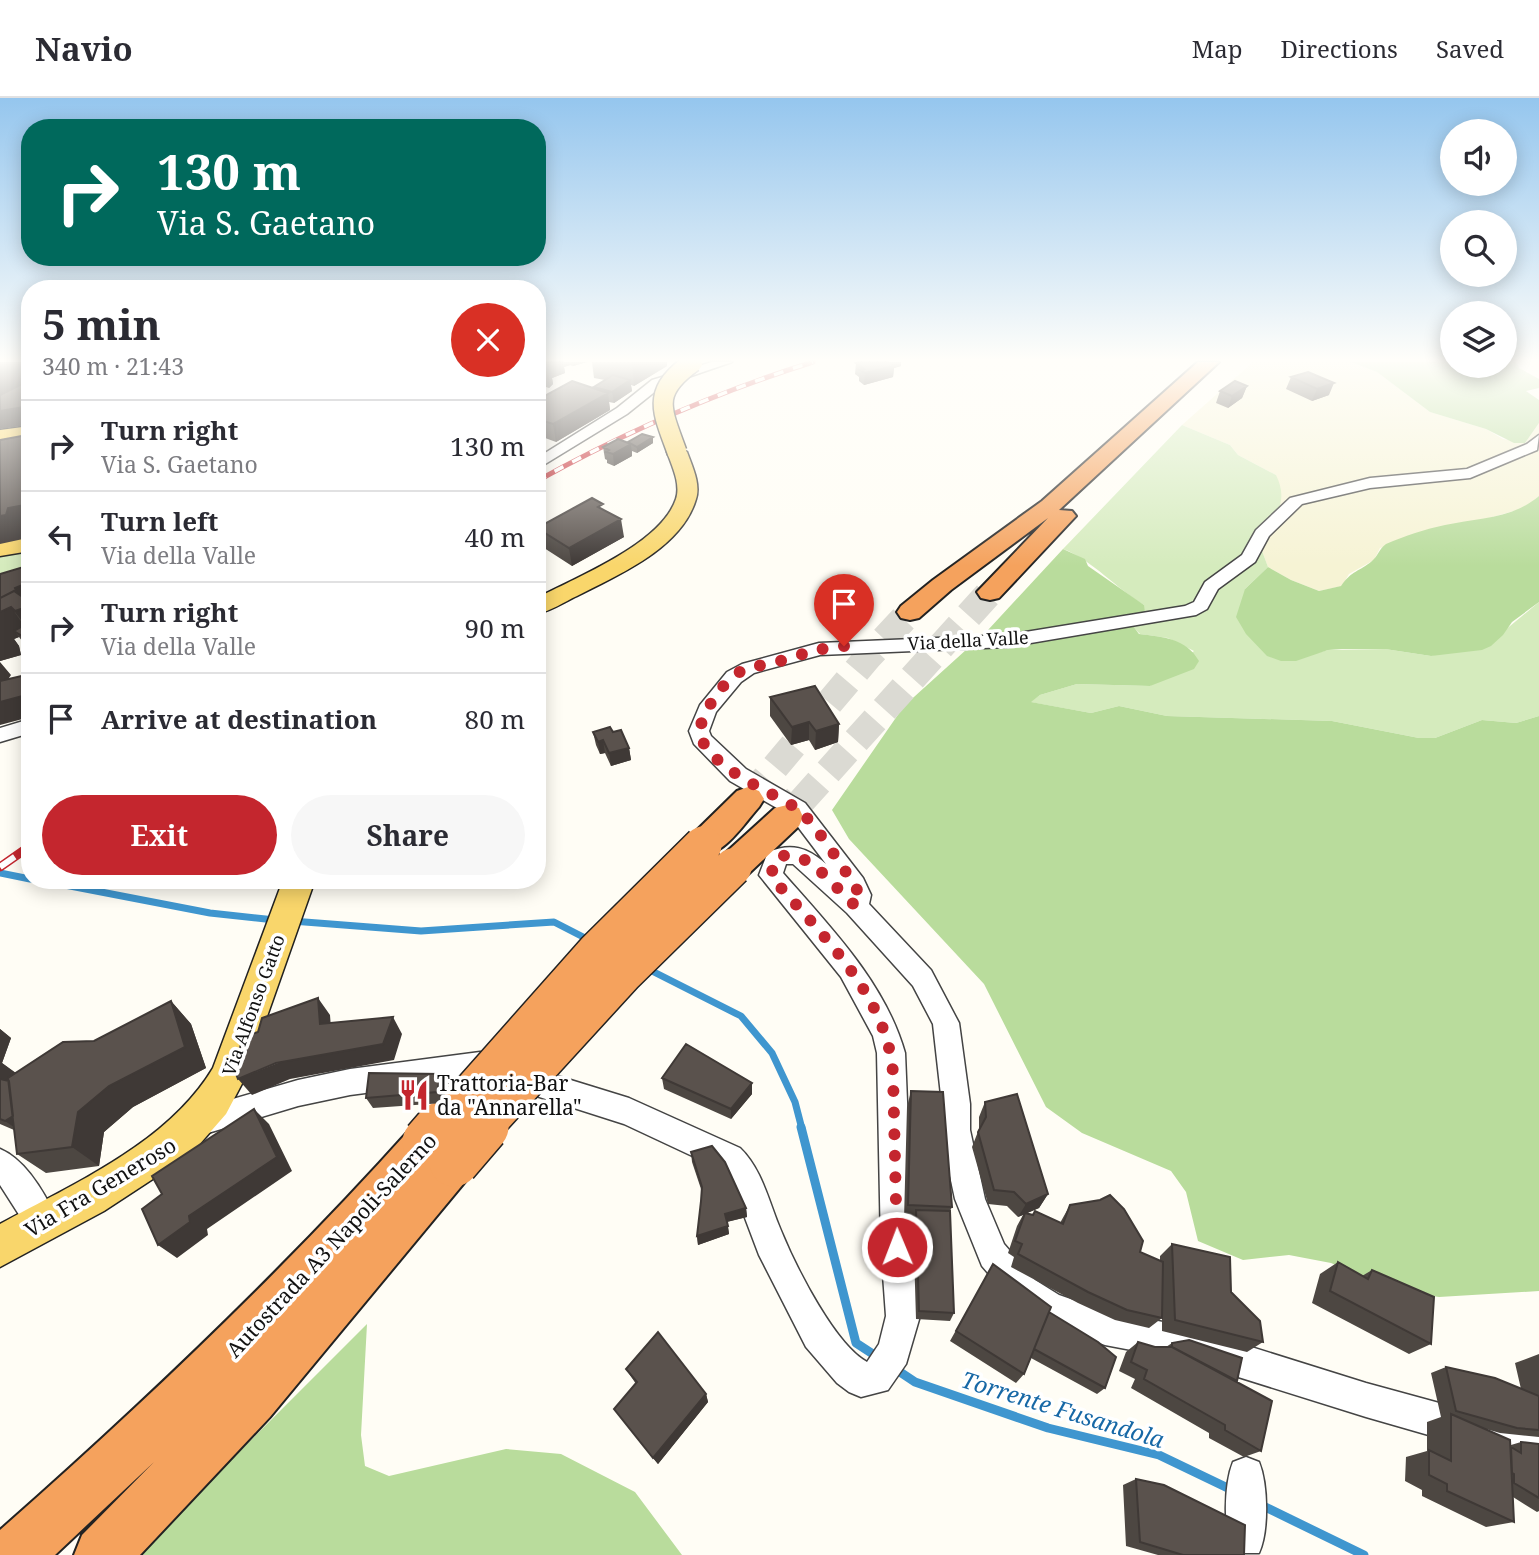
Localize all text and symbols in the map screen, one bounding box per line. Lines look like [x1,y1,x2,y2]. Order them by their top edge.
text: Navio [35,26,133,71]
text: Map [1192,32,1243,65]
text: Directions [1281,32,1398,65]
text: Saved [1436,32,1504,65]
map controls [1440,119,1517,378]
button: sound [1440,119,1517,196]
text: 130 m [157,138,301,204]
icon: right [42,147,133,238]
text: Via S. Gaetano [157,201,375,244]
button: search [1440,210,1517,287]
text: 5 min [42,295,161,352]
button: layers [1440,301,1517,378]
button: close [451,303,525,377]
text: 340 m · 21:43 [42,350,184,382]
text: Turn right [101,412,238,448]
icon: right [42,427,80,465]
text: 130 m [450,428,525,464]
text: Via S. Gaetano [101,448,258,480]
text: Turn left [101,503,218,539]
icon: left [42,518,80,556]
text: 40 m [465,519,525,555]
text: Via della Valle [101,539,256,571]
pin [814,574,874,646]
icon: arrive [825,585,863,623]
text: Turn right [101,594,238,630]
icon: right [42,609,80,647]
text: 90 m [465,610,525,646]
street label: Via della Valle [907,625,1029,655]
text: Via della Valle [101,630,256,662]
icon: arrive [42,700,80,738]
text: Arrive at destination [101,701,377,737]
text: 80 m [465,701,525,737]
button: Exit [42,795,277,875]
button: Share [291,795,525,875]
street label: Via Alfonso Gatto [216,931,290,1079]
place label: Trattoria-Bar da "Annarella" [437,1069,581,1121]
restaurant icon: Trattoria-Bar da "Annarella" [397,1078,431,1112]
street label: Autostrada A3 Napoli-Salerno [220,1127,442,1363]
street label: Via Fra Generoso [19,1131,181,1243]
position arrow [860,1210,934,1284]
water label: Torrente Fusandola [958,1363,1169,1455]

